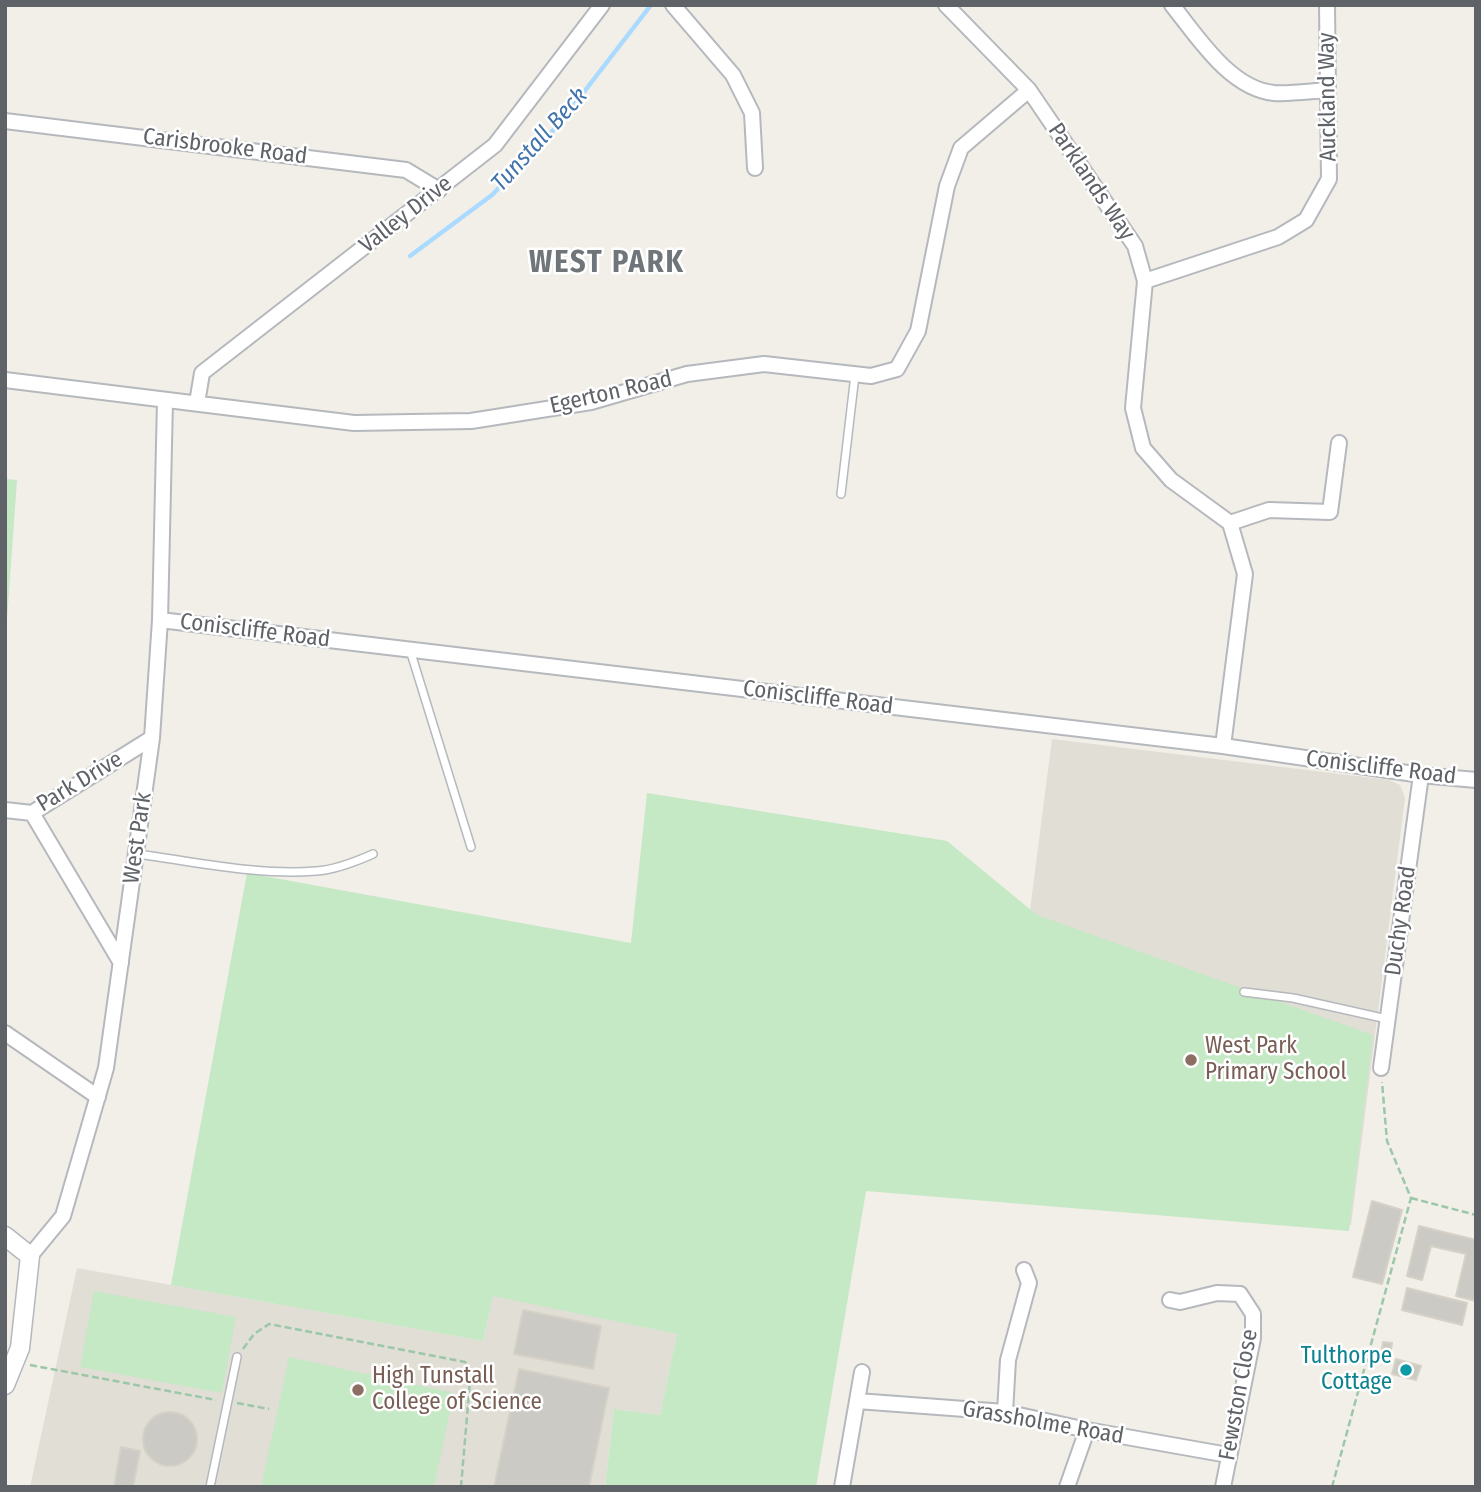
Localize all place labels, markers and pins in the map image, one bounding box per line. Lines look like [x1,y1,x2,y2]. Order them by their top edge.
place label: West Park Primary School [1205,1033,1347,1087]
marker: West Park Primary School [1183,1052,1199,1068]
place label: Tulthorpe Cottage [1301,1343,1392,1397]
marker: Tulthorpe Cottage [1398,1362,1414,1378]
place label: High Tunstall College of Science [372,1363,542,1417]
marker: High Tunstall College of Science [350,1382,366,1398]

